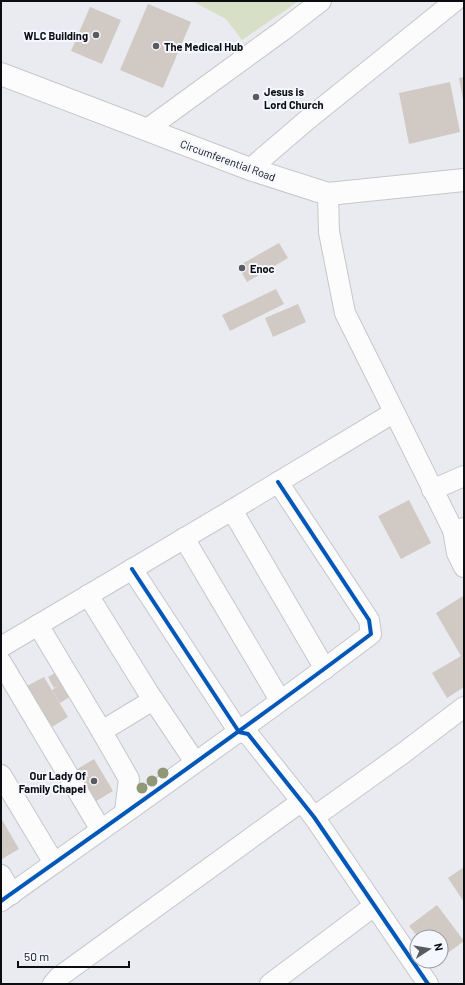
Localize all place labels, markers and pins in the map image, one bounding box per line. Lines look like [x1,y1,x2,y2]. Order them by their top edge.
place label: WLC Building [24,29,88,42]
marker: WLC Building [91,30,101,40]
place label: The Medical Hub [164,40,243,53]
marker: The Medical Hub [151,41,161,51]
place label: Jesus is Lord Church [264,85,324,111]
marker: Jesus is Lord Church [251,92,261,102]
place label: Enoc [250,262,275,275]
marker: Enoc [237,263,247,273]
place label: Our Lady Of Family Chapel [19,769,86,795]
marker: Our Lady Of Family Chapel [89,776,99,786]

